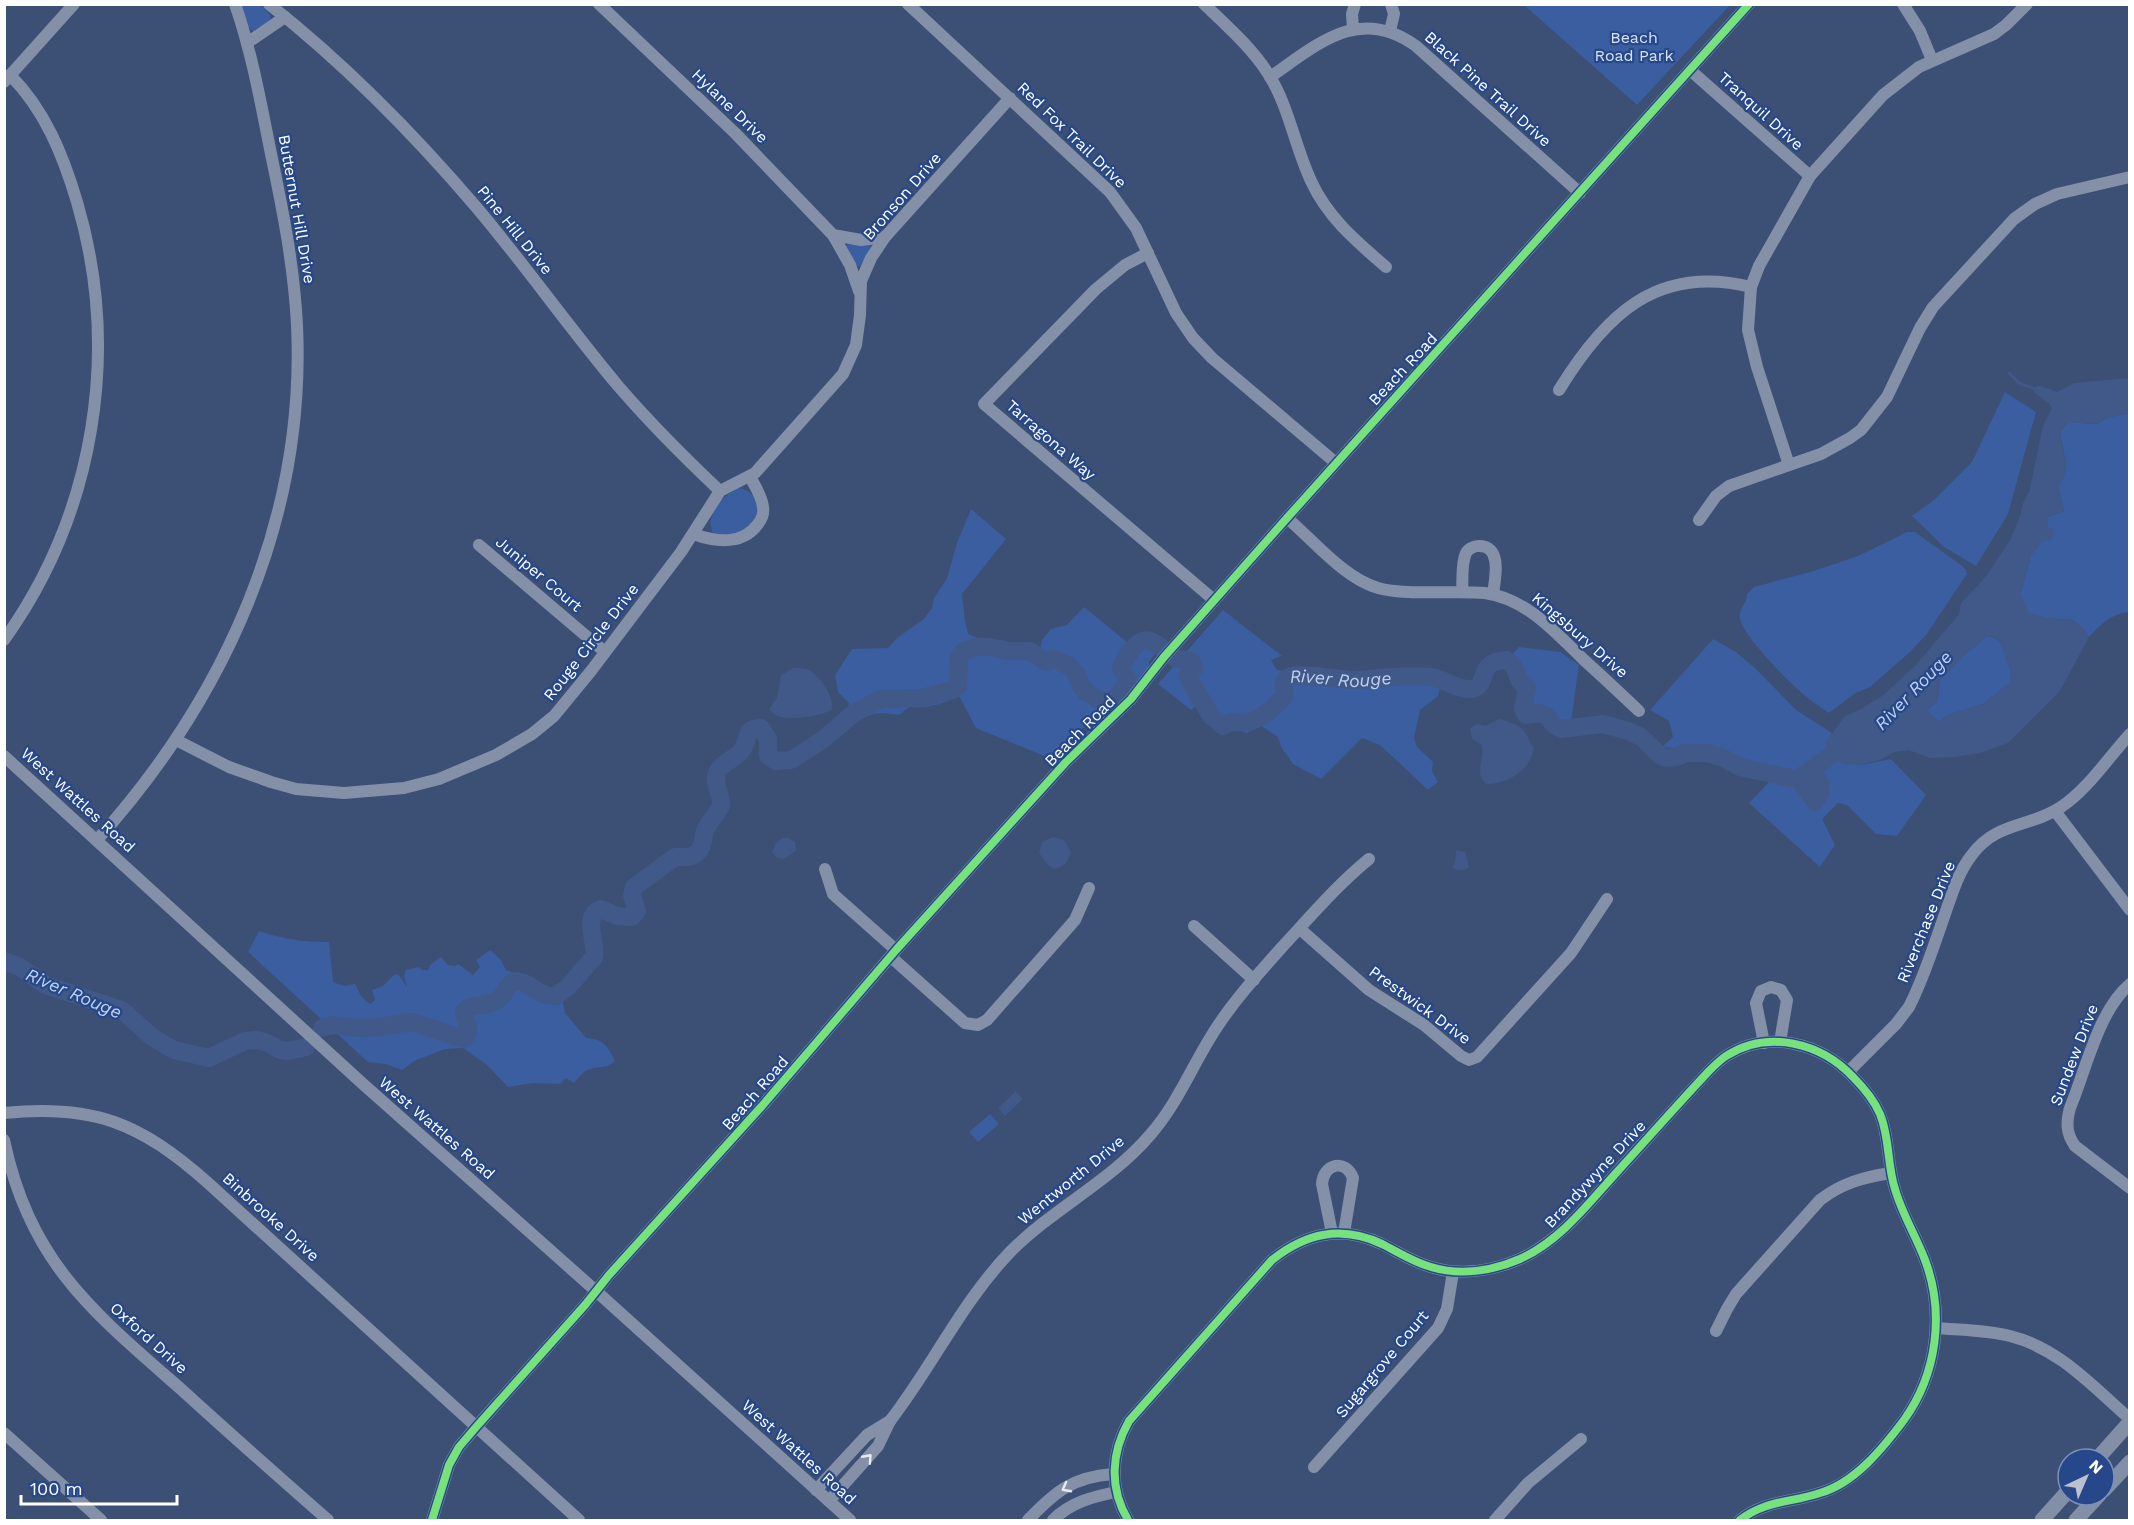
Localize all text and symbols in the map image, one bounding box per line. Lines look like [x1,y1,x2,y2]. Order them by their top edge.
street label: Black Pine Trail Drive [1421,27,1555,151]
park label: Beach Road Park [1595,28,1673,65]
street label: Hylane Drive [688,65,772,147]
street label: Tranquil Drive [1715,68,1807,154]
street label: Red Fox Trail Drive [1014,78,1130,192]
street label: Butternut Hill Drive [275,133,319,285]
street label: Bronson Drive [859,148,945,244]
street label: Pine Hill Drive [473,182,557,278]
street label: Beach Road [1365,329,1441,409]
street label: Tarragona Way [1002,396,1100,485]
street label: Juniper Court [492,532,586,616]
street label: Rouge Circle Drive [540,580,642,704]
street label: Kingsbury Drive [1528,588,1632,682]
water label: River Rouge [1870,646,1956,734]
water label: River Rouge [1289,665,1392,691]
street label: Beach Road [1041,692,1119,770]
street label: West Wattles Road [17,744,139,856]
street label: Riverchase Drive [1893,858,1959,986]
street label: Prestwick Drive [1365,962,1475,1048]
water label: River Rouge [23,963,125,1023]
street label: Sundew Drive [2046,1002,2102,1108]
street label: Beach Road [718,1052,792,1134]
street label: West Wattles Road [375,1073,499,1183]
street label: Brandywyne Drive [1540,1116,1650,1232]
street label: Wentworth Drive [1014,1131,1128,1229]
street label: Binbrooke Drive [219,1169,323,1265]
street label: Oxford Drive [106,1298,192,1378]
street label: Sugargrove Court [1332,1306,1433,1422]
street label: West Wattles Road [738,1396,860,1508]
north arrow [2056,1447,2116,1507]
one-way arrow [861,1454,872,1465]
text: N [2085,1456,2107,1478]
scale bar [21,1468,177,1506]
text: 100 m [30,1478,83,1499]
one-way arrow [1061,1481,1072,1492]

